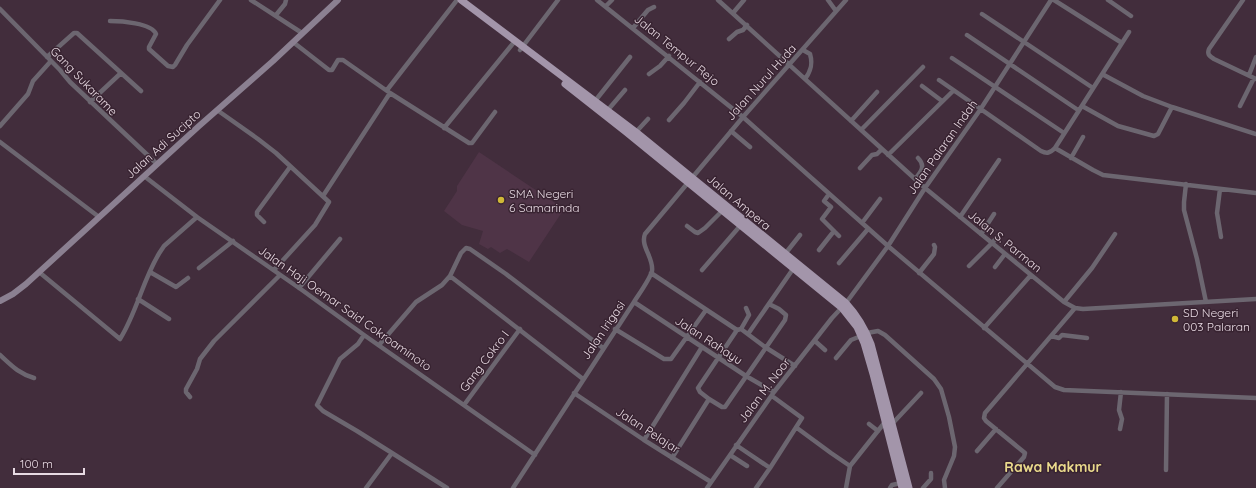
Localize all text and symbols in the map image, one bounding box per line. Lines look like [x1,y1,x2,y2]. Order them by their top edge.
street label: Jalan Tempur Rejo [631,11,723,89]
street label: Jalan Nurul Huda [723,41,799,123]
street label: Gang Sukarame [47,43,121,119]
street label: Jalan Palaran Indah [904,97,980,197]
street label: Jalan Adi Sucipto [122,106,204,182]
street label: Jalan Ampera [704,171,774,233]
place label: SMA Negeri 6 Samarinda [509,186,580,215]
marker: SMA Negeri 6 Samarinda [496,195,506,205]
street label: Jalan S. Parman [965,207,1045,275]
street label: Jalan Haji Oemar Said Cokroaminoto [255,242,435,374]
street label: Jalan Irigasi [578,298,628,362]
place label: SD Negeri 003 Palaran [1183,305,1250,334]
street label: Jalan Rahayu [672,313,746,367]
marker: SD Negeri 003 Palaran [1170,314,1180,324]
street label: Gang Cokro I [456,327,512,395]
street label: Jalan M. Noor [735,354,794,426]
street label: Jalan Pelajar [613,404,683,456]
scale bar [14,450,84,476]
text: 100 m [20,456,53,471]
district label: Rawa Makmur [1004,458,1102,476]

